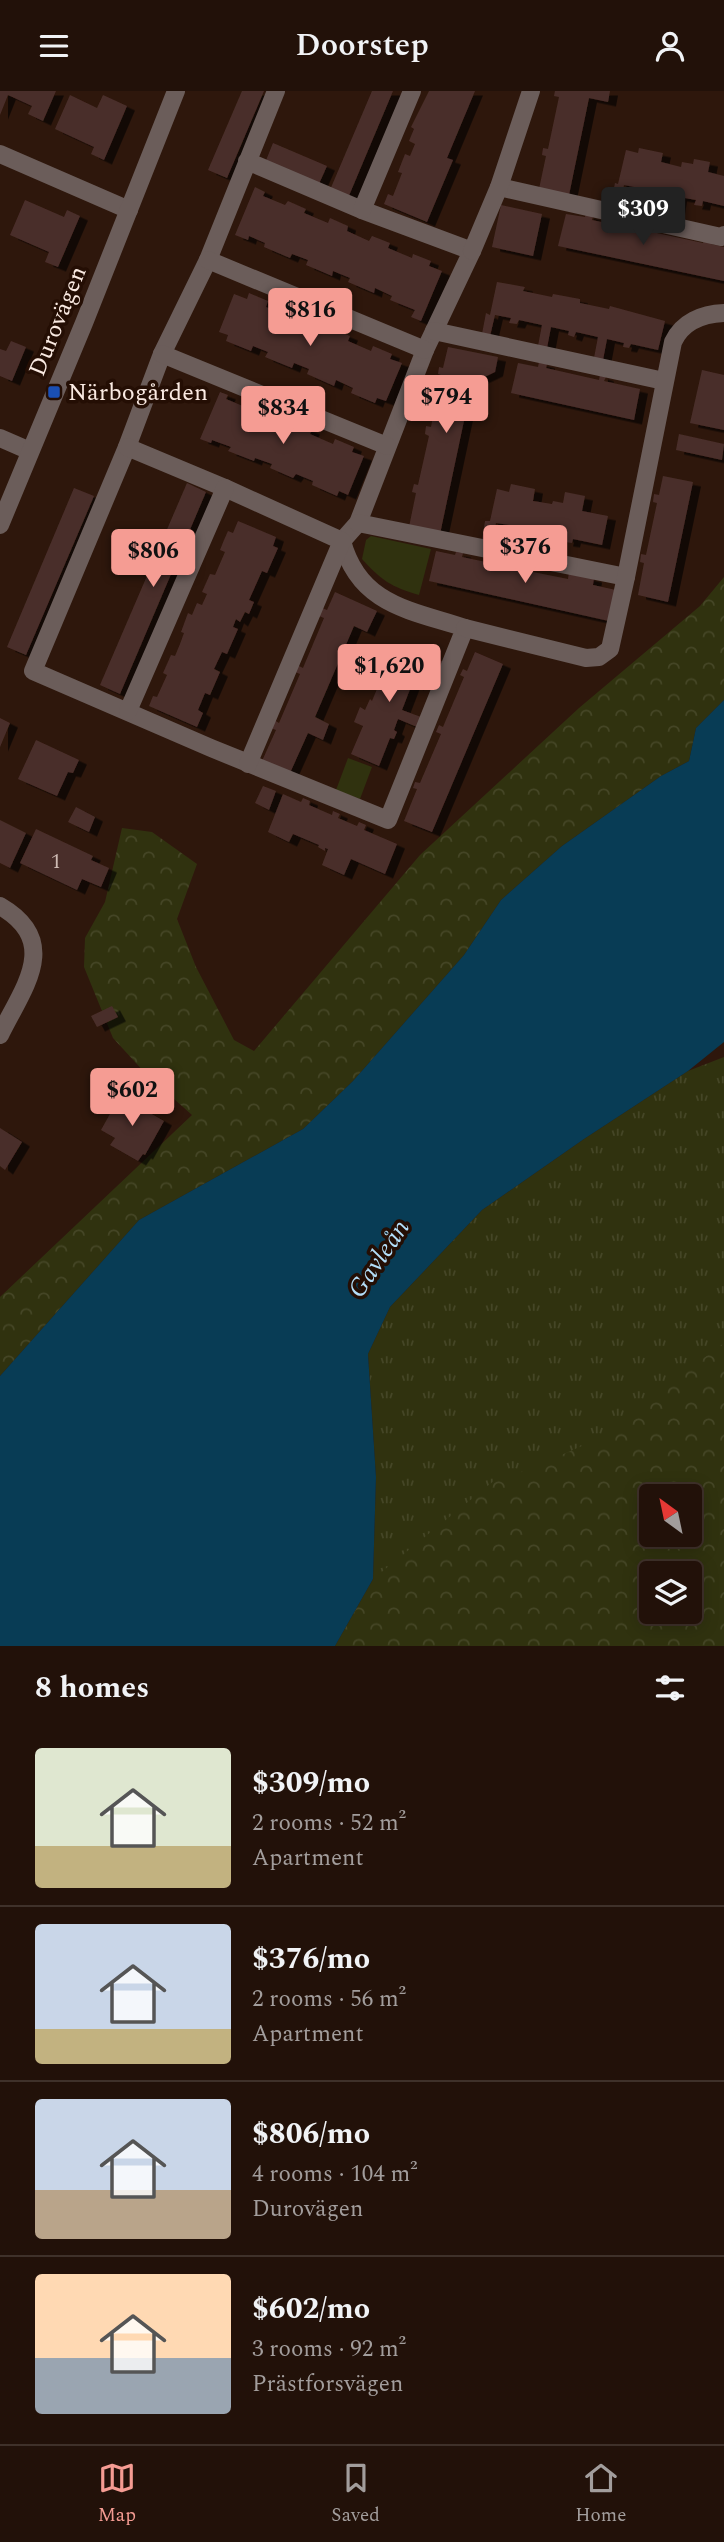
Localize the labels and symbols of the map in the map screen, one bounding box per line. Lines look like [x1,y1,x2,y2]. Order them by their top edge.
pin: $309 [602,187,684,247]
street label: Durovägen [19,261,96,382]
pin: $816 [269,289,351,348]
place label: Närbogården [68,375,208,411]
pin: $794 [405,375,487,435]
marker: Närbogården [46,384,62,400]
pin: $834 [242,387,324,446]
pin: $376 [484,525,566,585]
pin: $806 [112,529,194,589]
pin: $1,620 [332,645,446,704]
house number: 1 [51,846,61,878]
pin: $602 [91,1069,173,1128]
water label: Gavleån [338,1211,420,1306]
north arrow [639,1484,702,1547]

